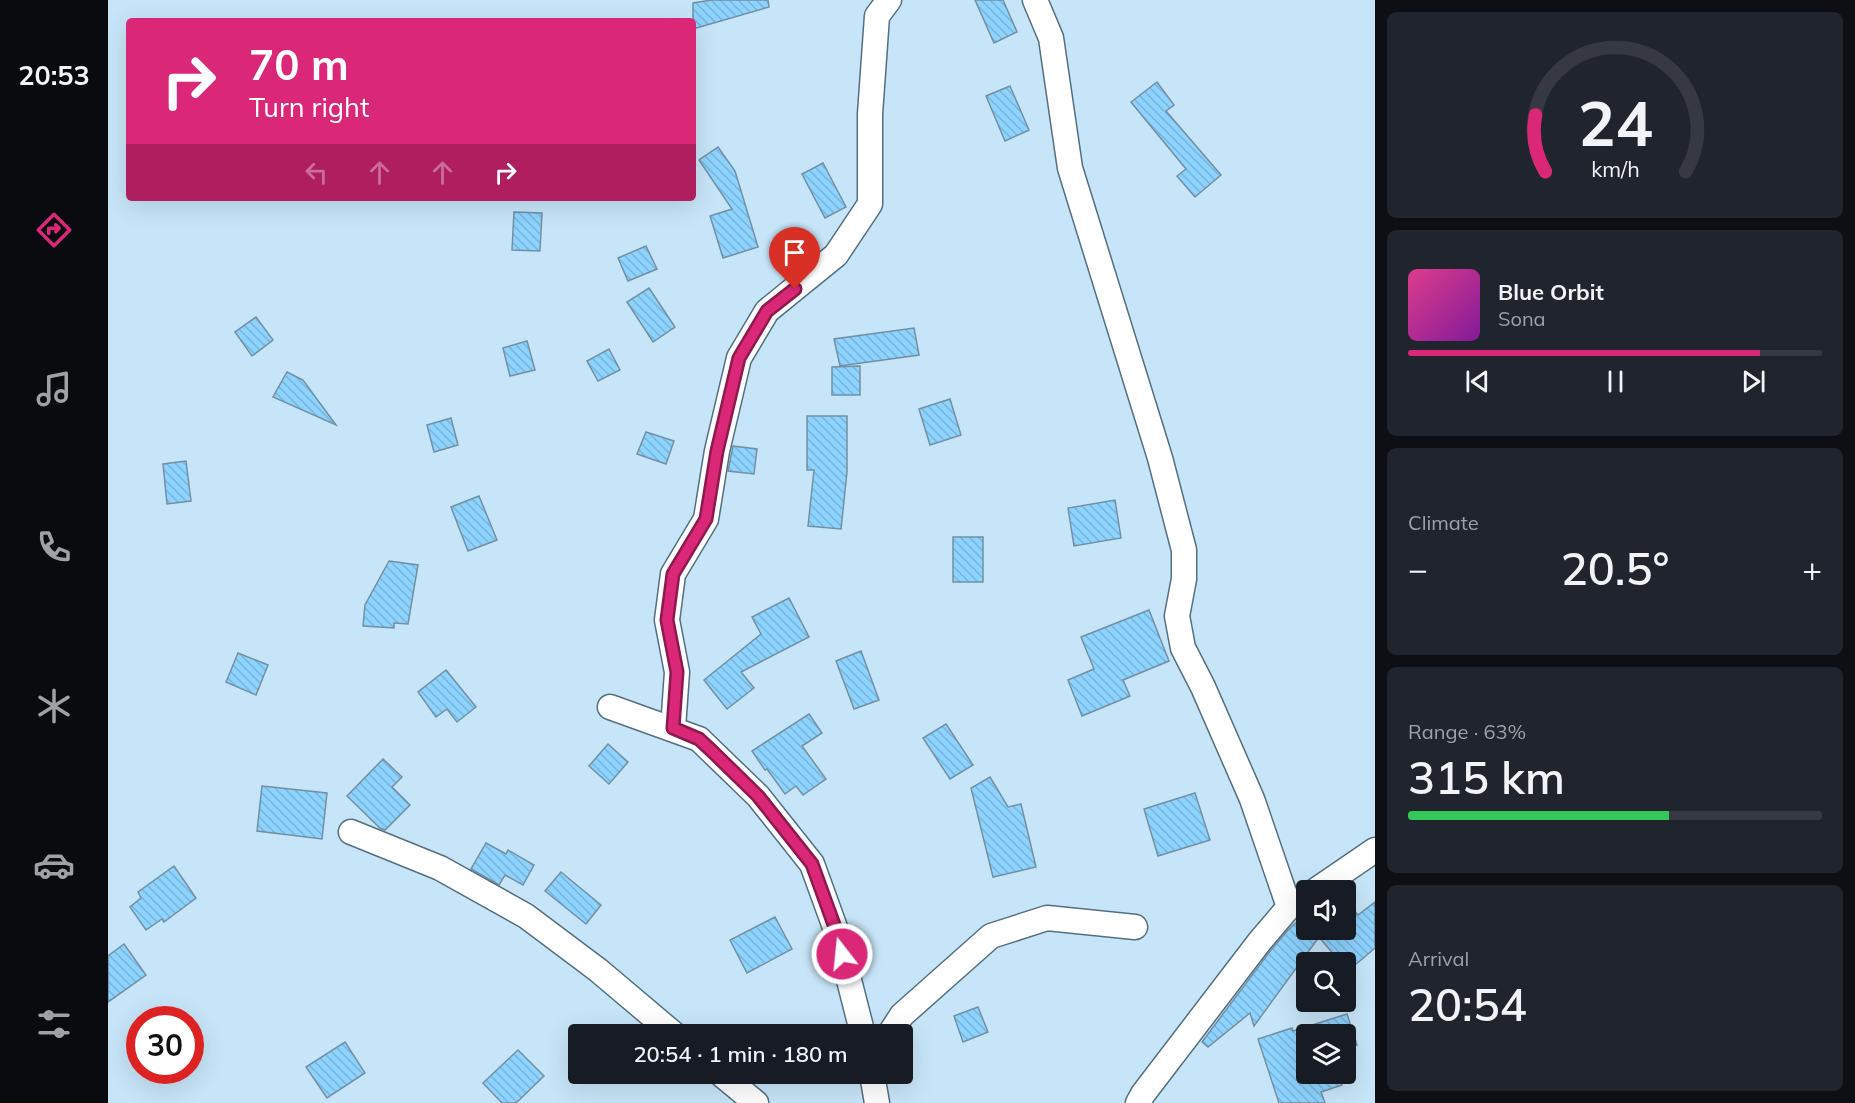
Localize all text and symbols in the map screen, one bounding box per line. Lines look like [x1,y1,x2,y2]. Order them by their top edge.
text: 70 m [249,38,349,91]
icon: right [150,42,228,120]
text: 20:53 [18,58,90,92]
text: 24 [1578,83,1652,162]
text: Turn right [249,90,369,124]
text: km/h [1591,155,1639,182]
icon: left [300,156,333,189]
icon: ahead [363,156,396,189]
icon: ahead [426,156,459,189]
icon: right [489,156,522,189]
icon: directions [33,209,75,251]
pin [769,227,820,289]
icon: arrive [778,236,811,269]
text: Blue Orbit [1498,278,1604,306]
text: Sona [1498,306,1546,331]
icon: previous [1461,365,1494,398]
icon: pause [1599,365,1632,398]
icon: next [1737,365,1770,398]
icon: music [33,368,75,410]
text: Climate [1408,510,1479,535]
icon: phone [33,526,75,568]
text: 20.5° [1561,540,1669,596]
text: − [1408,548,1428,589]
text: + [1802,548,1822,589]
icon: climate [33,685,75,727]
text: Range · 63% [1408,719,1526,744]
text: 315 km [1408,749,1565,805]
icon: car [33,844,75,886]
map controls [1296,880,1356,1084]
button: sound [1296,880,1356,940]
position arrow [810,922,874,986]
text: Arrival [1408,946,1469,971]
button: search [1296,952,1356,1012]
text: 20:54 [1408,976,1527,1032]
icon: filters [33,1003,75,1045]
speed limit sign: 30 [126,1006,204,1084]
button: layers [1296,1024,1356,1084]
text: 20:54 · 1 min · 180 m [633,1040,848,1068]

